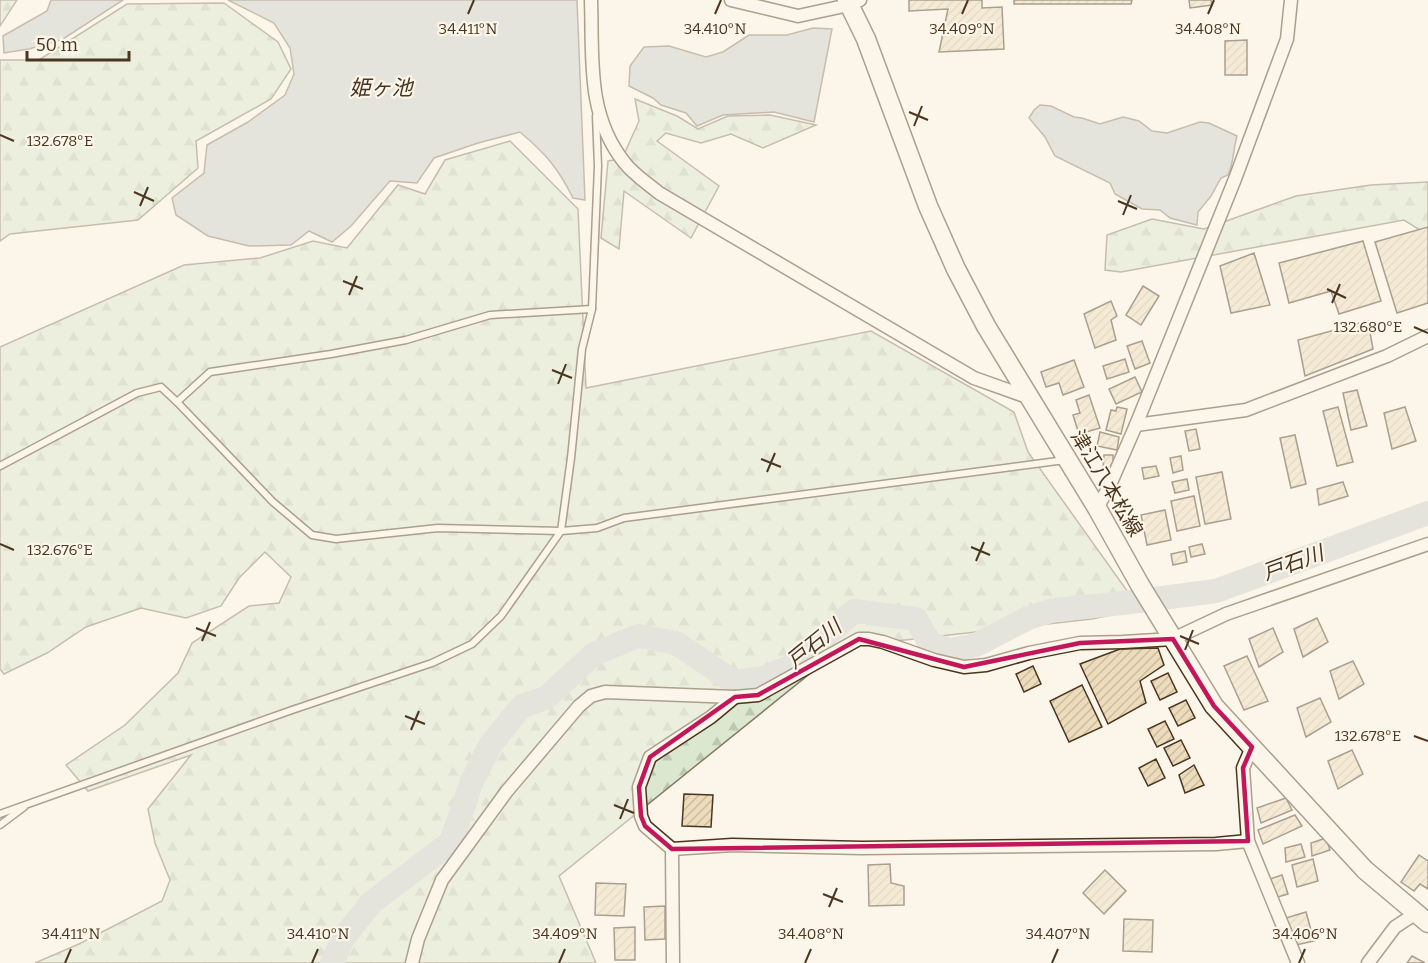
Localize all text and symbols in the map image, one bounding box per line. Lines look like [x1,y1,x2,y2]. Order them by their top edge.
text: 34.411°N [439,20,498,38]
text: 34.410°N [684,20,746,38]
text: 34.409°N [929,20,995,38]
text: 34.408°N [1175,20,1241,38]
scale bar [27,24,129,62]
text: 50 m [36,34,78,56]
water label: 姫ヶ池 [350,75,414,101]
text: 132.678°E [27,132,93,150]
text: 132.680°E [1334,318,1402,336]
street label: 津江八本松線 [1066,425,1148,541]
water label: 戸石川 [1259,539,1329,586]
text: 132.676°E [27,541,93,559]
water label: 戸石川 [781,613,848,674]
text: 132.678°E [1335,727,1401,745]
text: 34.411°N [42,925,101,943]
text: 34.410°N [287,925,349,943]
text: 34.409°N [532,925,598,943]
text: 34.408°N [778,925,844,943]
text: 34.407°N [1026,925,1091,943]
text: 34.406°N [1272,925,1338,943]

